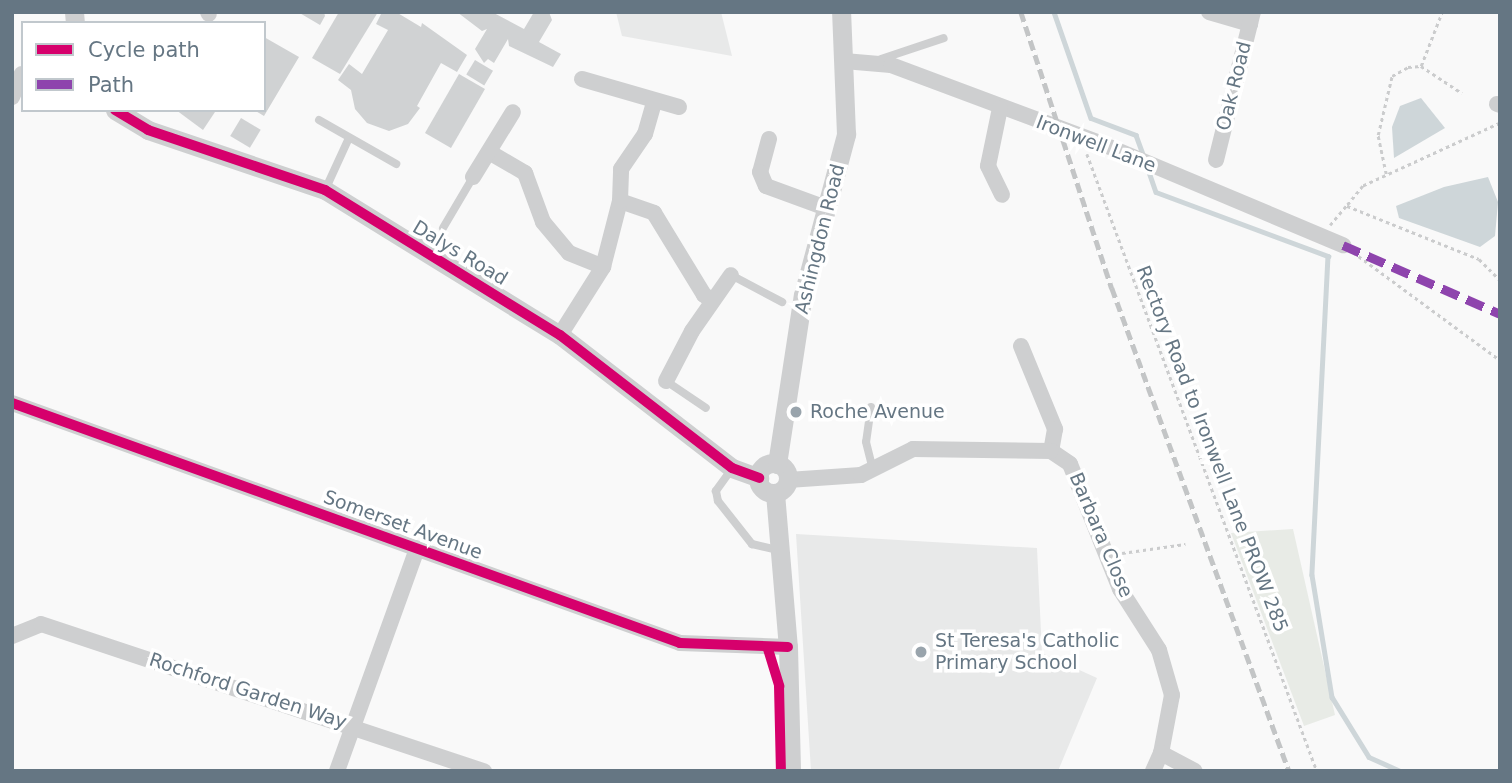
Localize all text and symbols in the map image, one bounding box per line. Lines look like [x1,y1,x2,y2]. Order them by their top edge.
legend [21,21,266,112]
text: Cycle path [88,38,200,62]
street label: Oak Road [1212,39,1256,133]
text: Path [88,73,134,97]
street label: Ironwell Lane [1033,111,1159,177]
street label: Ashingdon Road [790,162,850,316]
street label: Dalys Road [409,216,511,290]
street label: Rectory Road to Ironwell Lane PROW 285 [1131,263,1293,635]
place label: Roche Avenue [810,401,945,423]
marker: Roche Avenue [788,404,804,420]
street label: Barbara Close [1064,469,1138,601]
street label: Somerset Avenue [320,486,486,564]
place label: St Teresa's Catholic Primary School [935,630,1119,674]
marker: St Teresa's Catholic Primary School [913,644,929,660]
street label: Rochford Garden Way [146,648,350,734]

